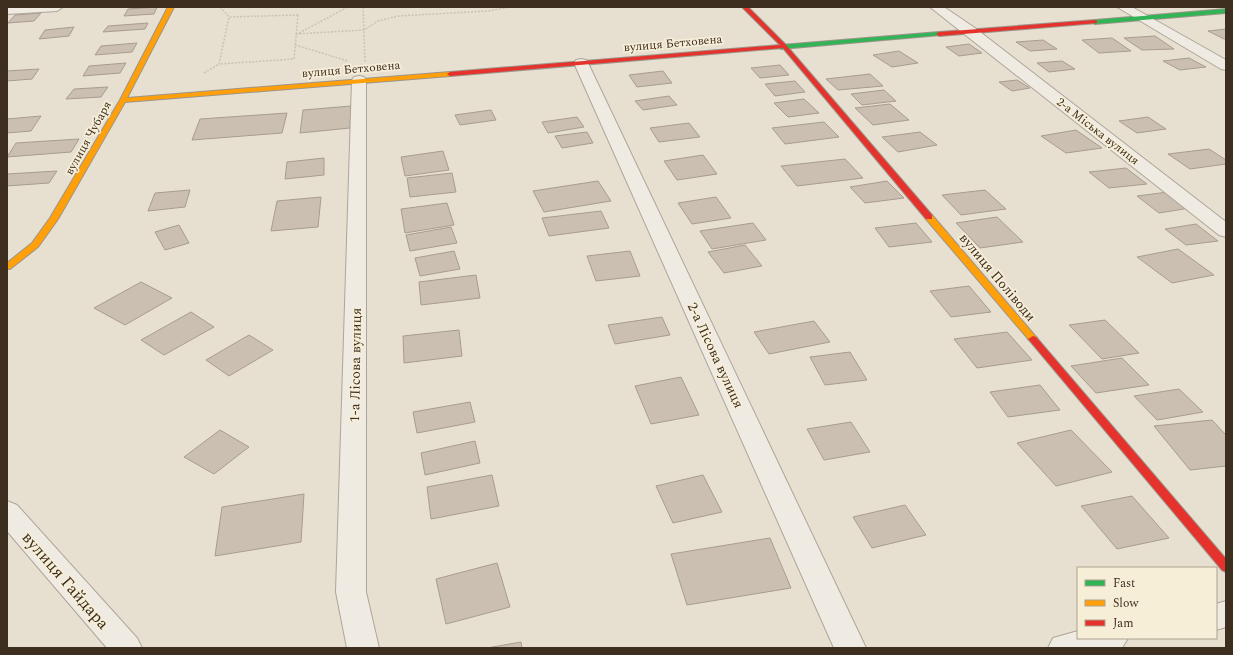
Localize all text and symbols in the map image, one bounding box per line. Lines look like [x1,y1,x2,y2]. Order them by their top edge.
street label: вулиця Бетховена [623,30,723,57]
street label: вулиця Бетховена [301,56,401,83]
street label: 2-а Міська вулиця [1052,93,1143,170]
street label: вулиця Чубаря [60,98,117,179]
street label: вулиця Поліводи [954,228,1041,326]
street label: 2-а Лісова вулиця [682,299,749,412]
street label: 1-а Лісова вулиця [344,308,367,422]
street label: вулиця Гайдара [15,526,116,636]
legend [1077,567,1217,639]
text: Fast [1113,574,1135,593]
text: Slow [1113,594,1139,613]
text: Jam [1113,614,1134,633]

